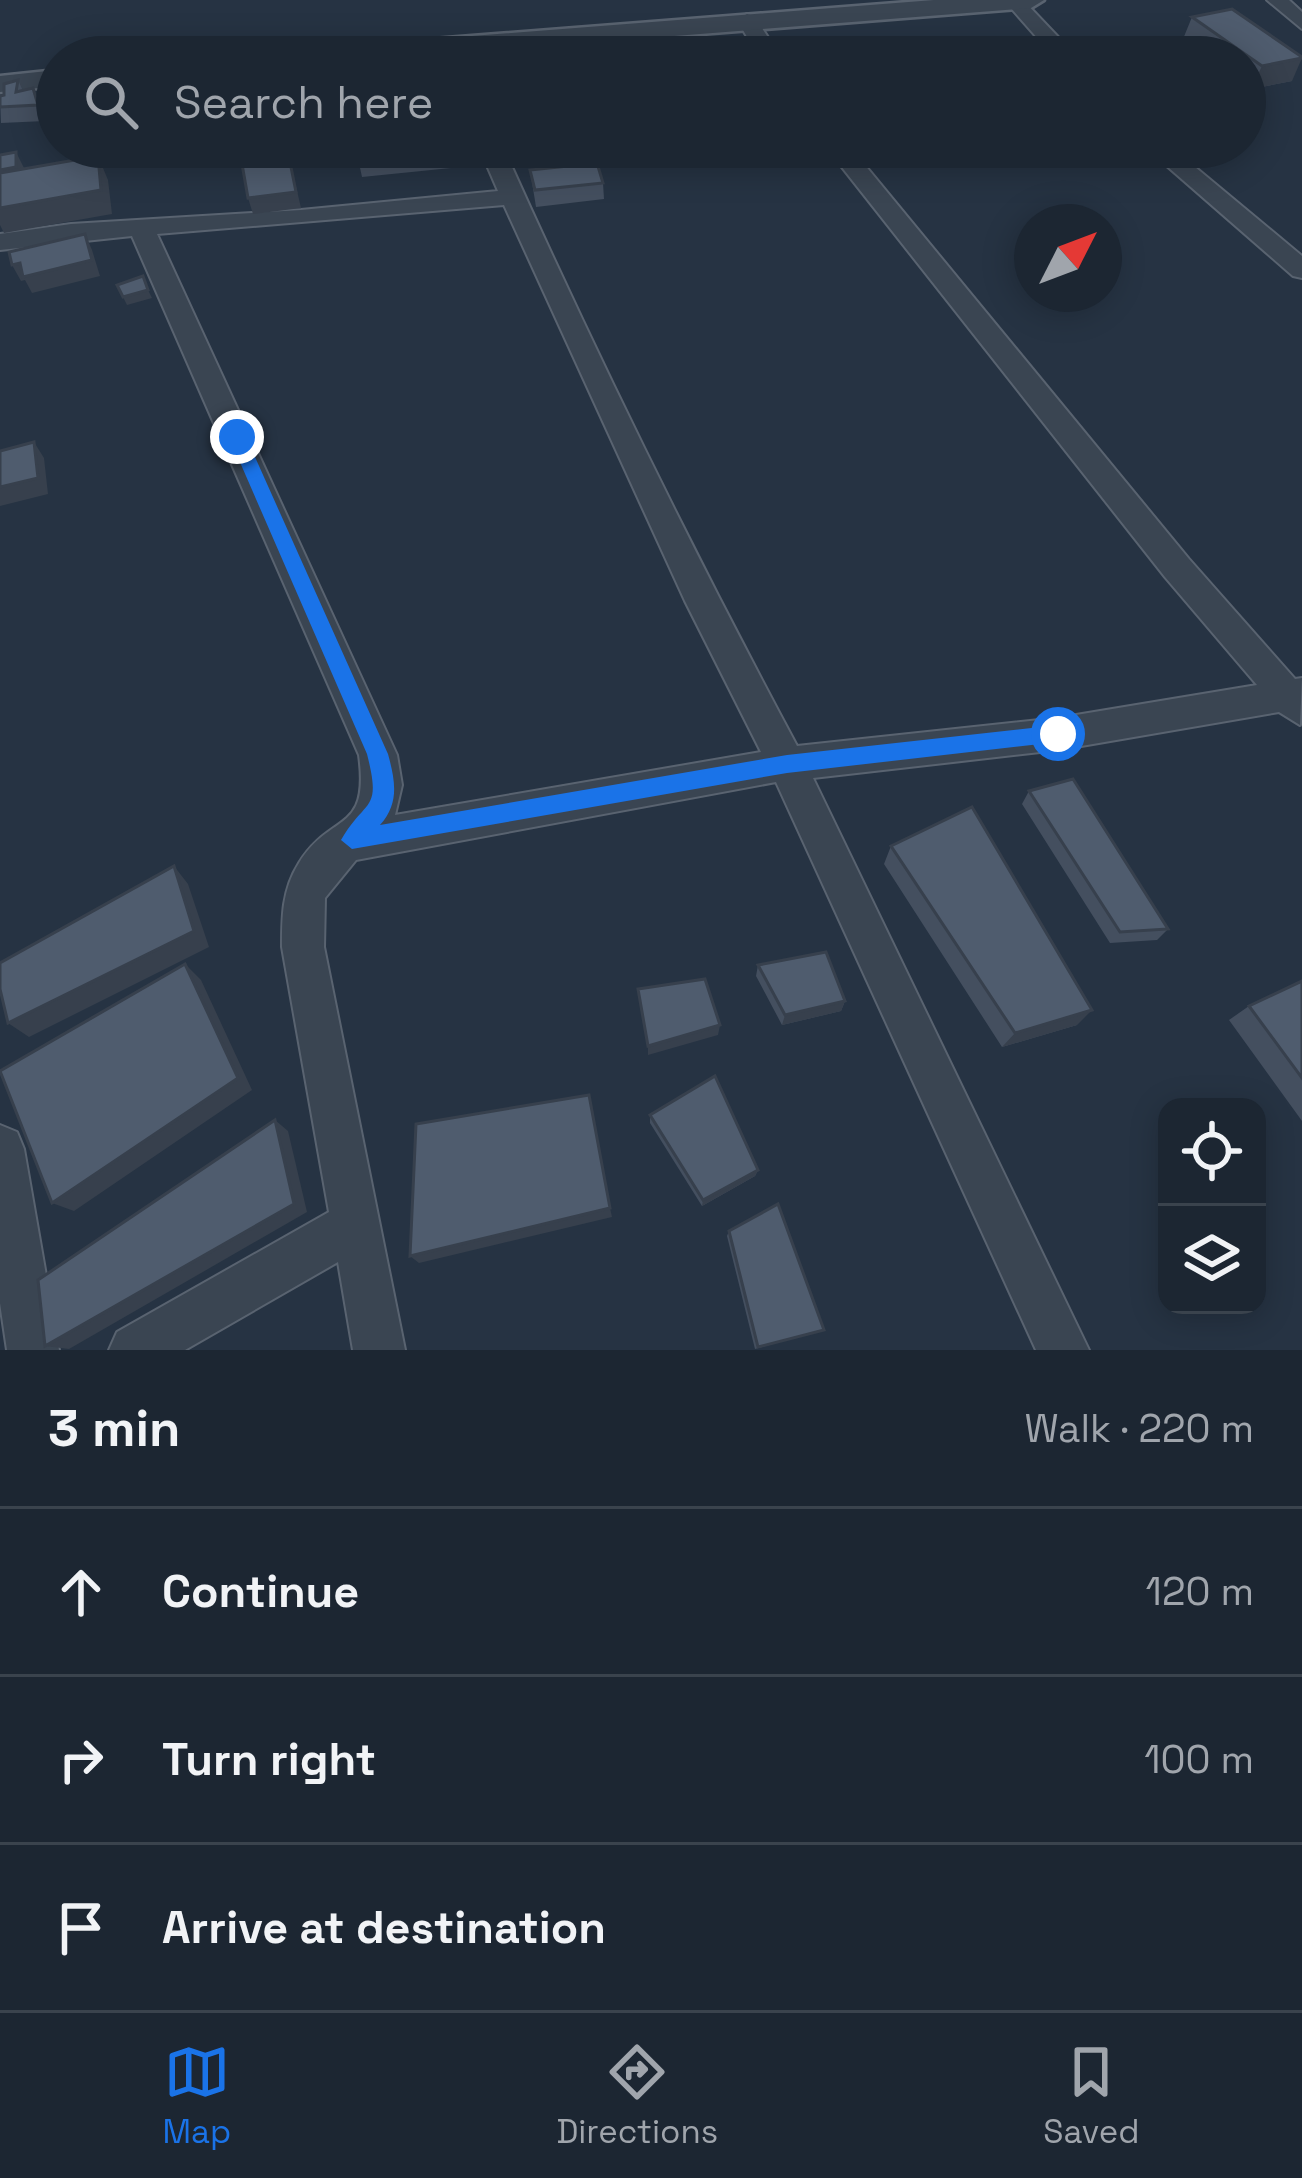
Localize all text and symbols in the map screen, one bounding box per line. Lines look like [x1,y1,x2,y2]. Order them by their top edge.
search box [36,36,1266,168]
icon: search [78,69,144,135]
text: Search here [174,74,433,131]
north arrow [1014,204,1122,312]
route end [210,410,264,464]
route start [1031,707,1085,761]
map controls [1158,1098,1266,1314]
button: locate [1158,1098,1266,1206]
button: layers [1158,1206,1266,1314]
text: 3 min [48,1396,181,1461]
text: Walk · 220 m [1024,1404,1254,1453]
icon: ahead [48,1559,114,1625]
text: Continue [162,1563,359,1620]
text: 120 m [1146,1567,1254,1616]
icon: right [48,1727,114,1793]
text: Turn right [162,1731,376,1788]
text: 100 m [1144,1735,1254,1784]
icon: arrive [48,1895,114,1961]
text: Arrive at destination [162,1899,606,1956]
tab: Map [163,2039,231,2153]
tab: Directions [556,2039,718,2153]
tab: Saved [1043,2039,1139,2153]

